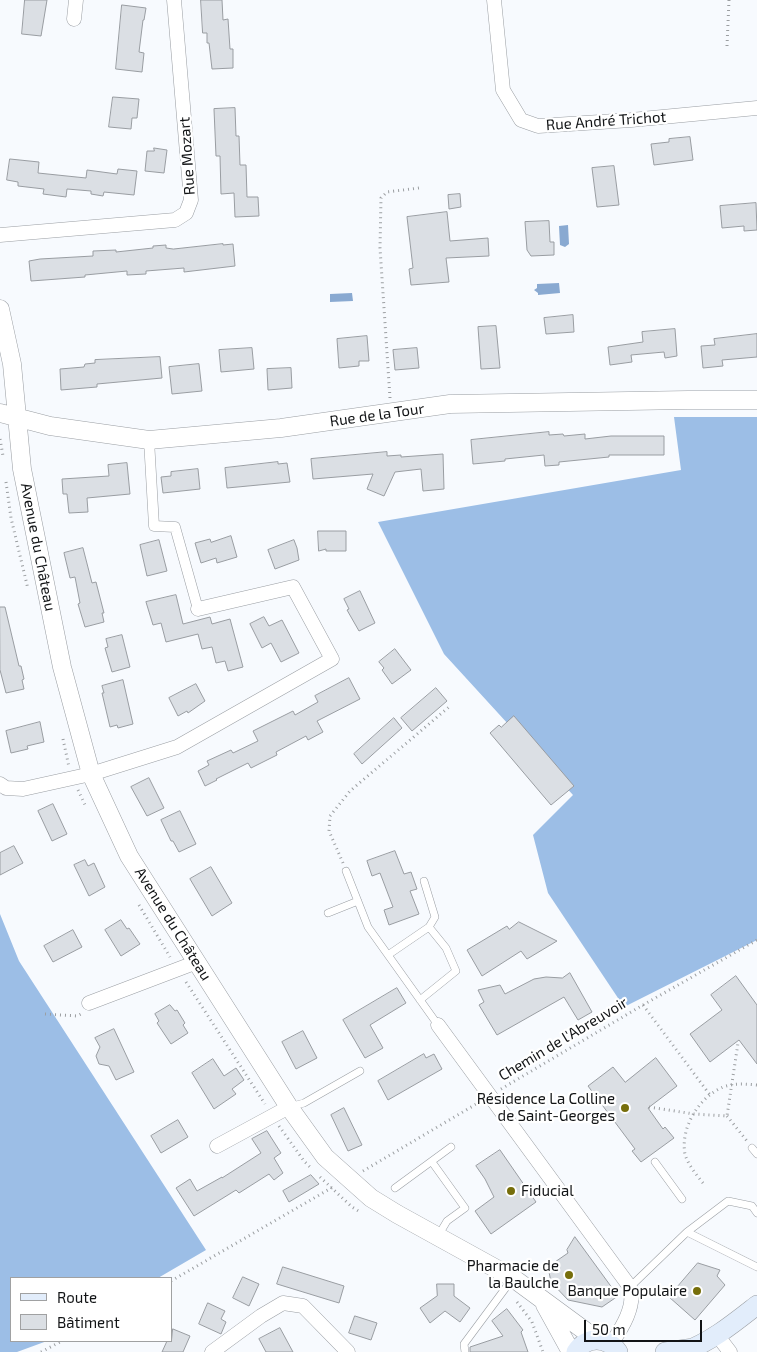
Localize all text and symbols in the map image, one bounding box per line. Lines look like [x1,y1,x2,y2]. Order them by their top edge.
street label: Rue André Trichot [545,108,667,134]
street label: Rue Mozart [175,116,199,196]
street label: Rue de la Tour [329,399,425,431]
street label: Avenue du Château [17,481,59,613]
street label: Avenue du Château [131,864,215,984]
street label: Chemin de l'Abreuvoir [495,993,631,1085]
place label: Résidence La Colline de Saint-Georges [477,1090,615,1125]
marker: Résidence La Colline de Saint-Georges [619,1102,631,1114]
place label: Fiducial [521,1182,574,1200]
marker: Fiducial [505,1185,517,1197]
place label: Pharmacie de la Baulche [467,1257,559,1292]
marker: Pharmacie de la Baulche [563,1269,575,1281]
legend [10,1277,172,1342]
place label: Banque Populaire [567,1282,687,1300]
marker: Banque Populaire [691,1285,703,1297]
text: Route [57,1288,97,1306]
scale bar [587,1310,704,1342]
text: Bâtiment [57,1313,120,1331]
text: 50 m [592,1320,626,1338]

